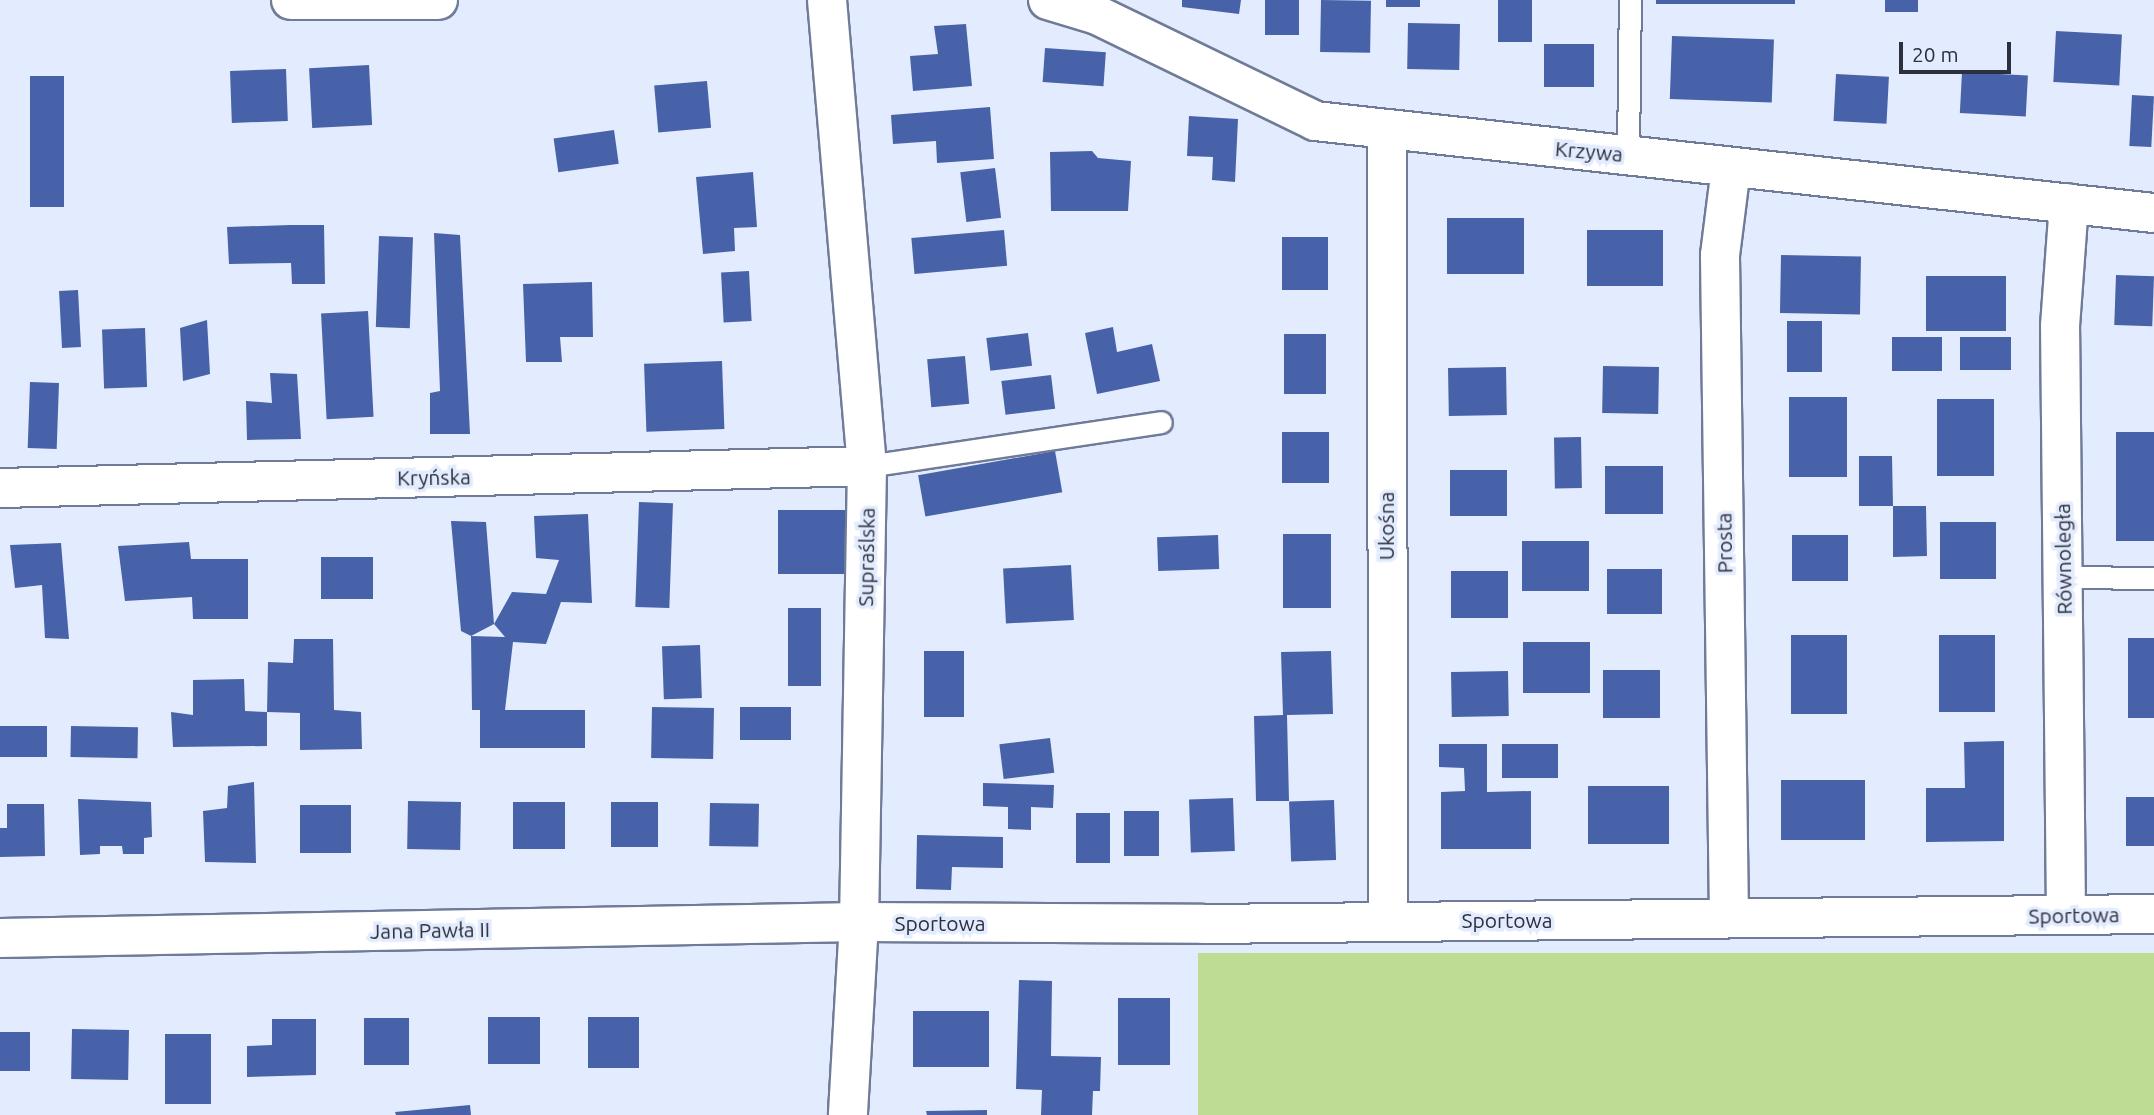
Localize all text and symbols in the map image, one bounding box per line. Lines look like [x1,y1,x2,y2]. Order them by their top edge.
scale bar [1902,28,2014,72]
text: 20 m [1912,42,1959,66]
street label: Krzywa [1554,135,1624,167]
street label: Kryńska [397,464,471,490]
street label: Ukośna [1373,492,1399,560]
street label: Równoległa [2049,503,2077,615]
street label: Supraślska [853,507,879,607]
street label: Prosta [1711,512,1737,574]
street label: Sportowa [2028,902,2120,928]
street label: Sportowa [1461,907,1553,933]
street label: Sportowa [894,910,986,936]
street label: Jana Pawła II [370,916,490,944]

